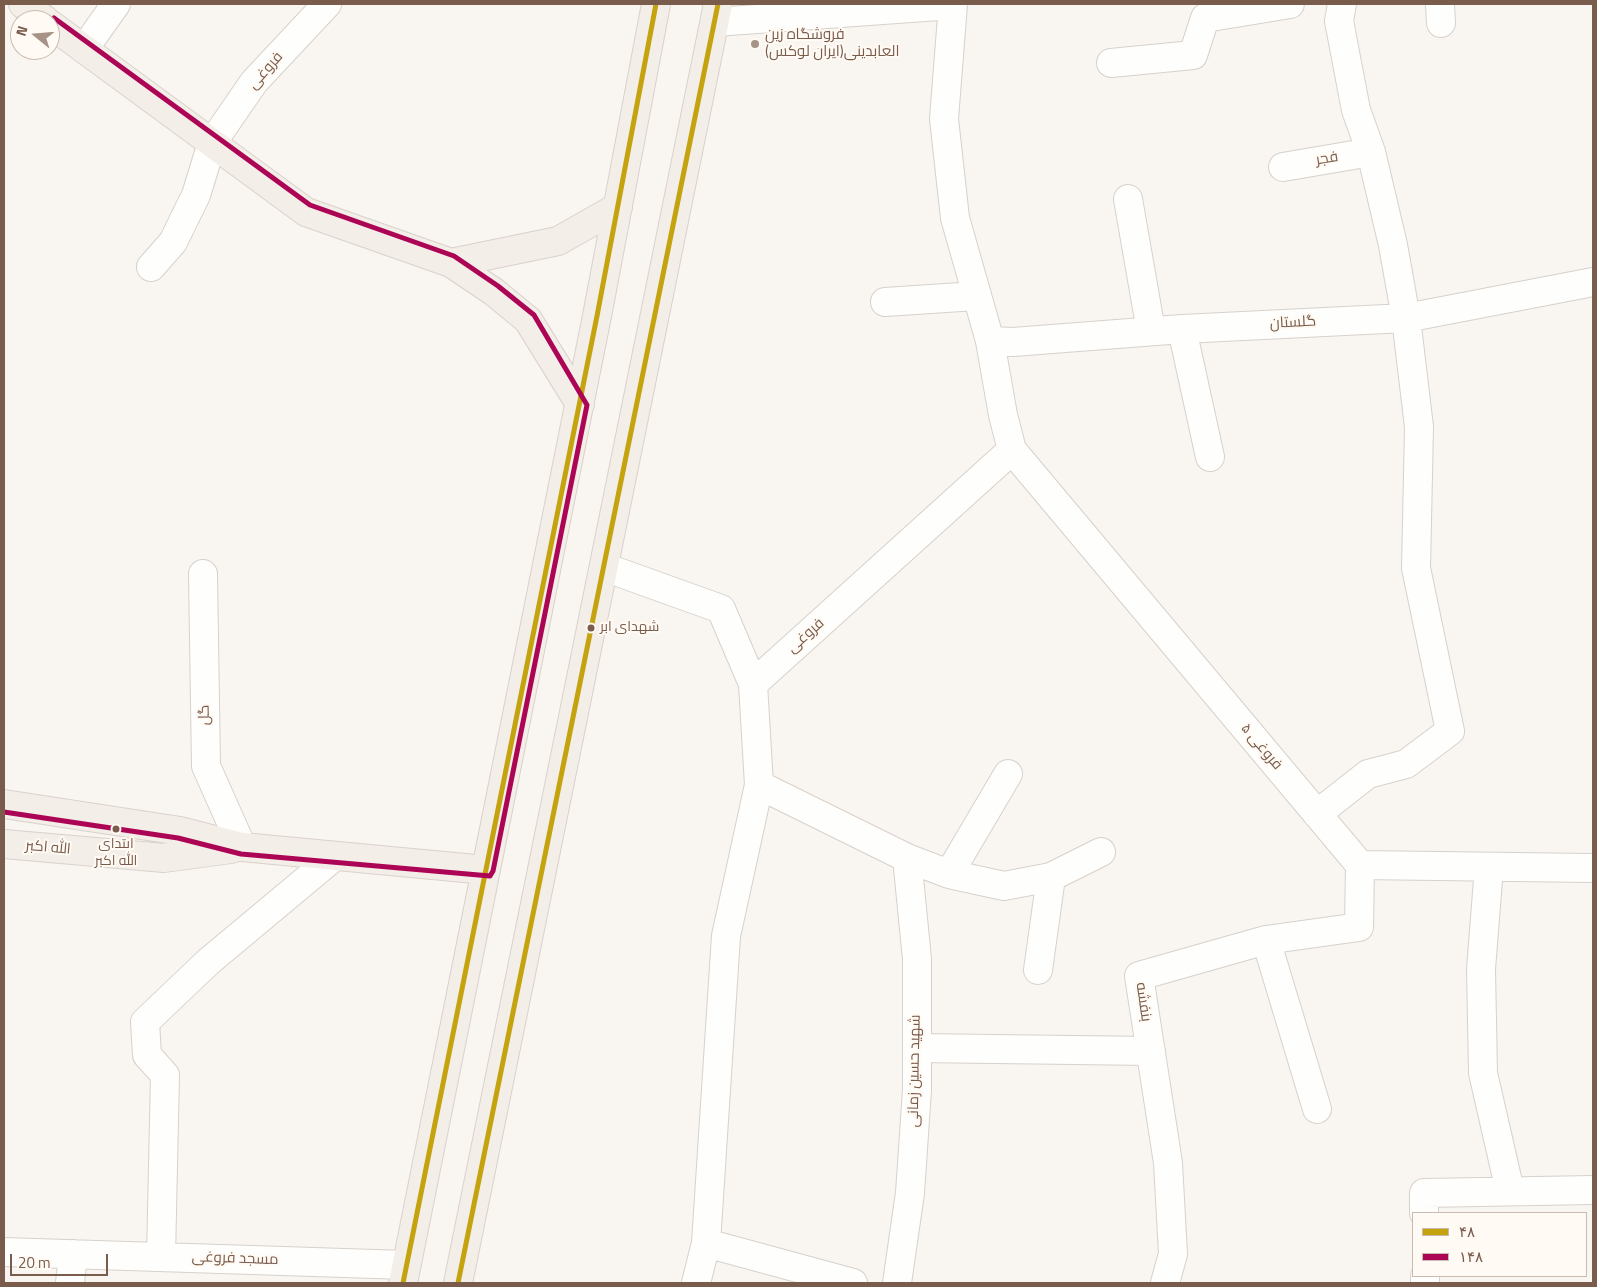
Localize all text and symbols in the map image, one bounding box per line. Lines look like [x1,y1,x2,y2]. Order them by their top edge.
north arrow [10,10,60,60]
text: N [10,23,33,38]
place label: فروشگاه زین العابدینی(ایران لوکس) [765,26,899,61]
marker: فروشگاه زین العابدینی(ایران لوکس) [749,38,761,50]
street label: فروغی [245,49,287,93]
street label: فجر [1314,148,1340,170]
street label: گلستان [1269,313,1317,333]
street label: فروغی [784,615,828,657]
place label: شهدای ابر [600,620,659,636]
marker: شهدای ابر [586,623,596,633]
street label: گل [196,705,214,725]
street label: فروغی ۵ [1236,720,1286,774]
marker: ابتدای الله اکبر [111,824,121,834]
street label: الله اکبر [25,837,71,859]
place label: ابتدای الله اکبر [95,837,137,870]
street label: بنفشه [1131,981,1155,1023]
street label: شهید حسین زمانی [905,1014,925,1128]
legend [1412,1212,1587,1277]
text: ۴۸ [1459,1220,1475,1243]
scale bar [12,1244,110,1276]
text: ۱۴۸ [1459,1245,1483,1268]
street label: مسجد فروغی [191,1248,279,1270]
text: 20 m [18,1251,51,1274]

